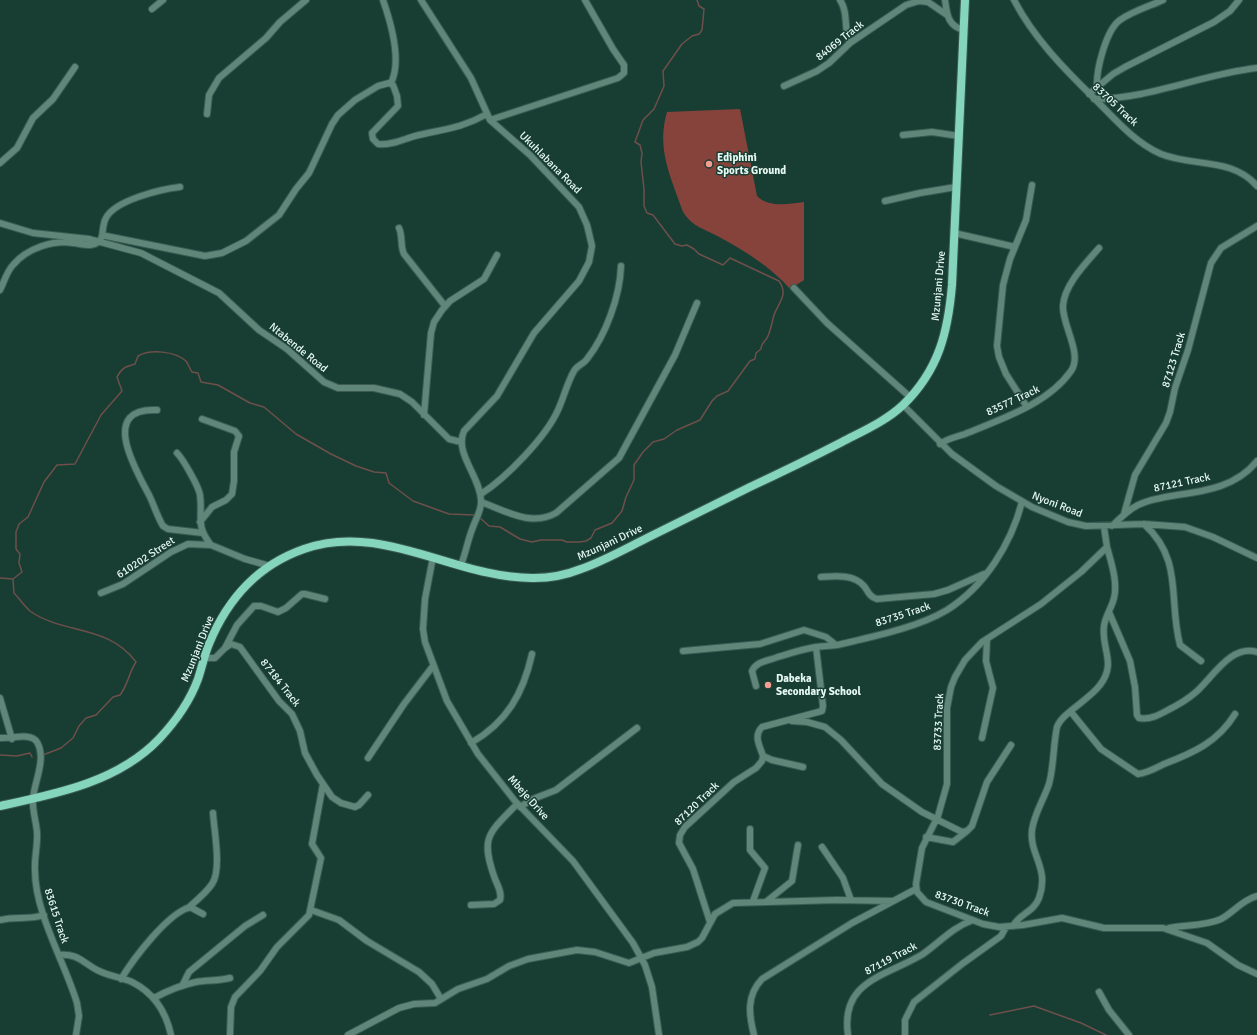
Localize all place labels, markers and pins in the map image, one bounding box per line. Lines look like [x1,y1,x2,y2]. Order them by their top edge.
place label: Ediphini Sports Ground [717,151,786,177]
marker: Ediphini Sports Ground [704,159,714,169]
place label: Dabeka Secondary School [776,672,861,698]
marker: Dabeka Secondary School [763,680,773,690]

